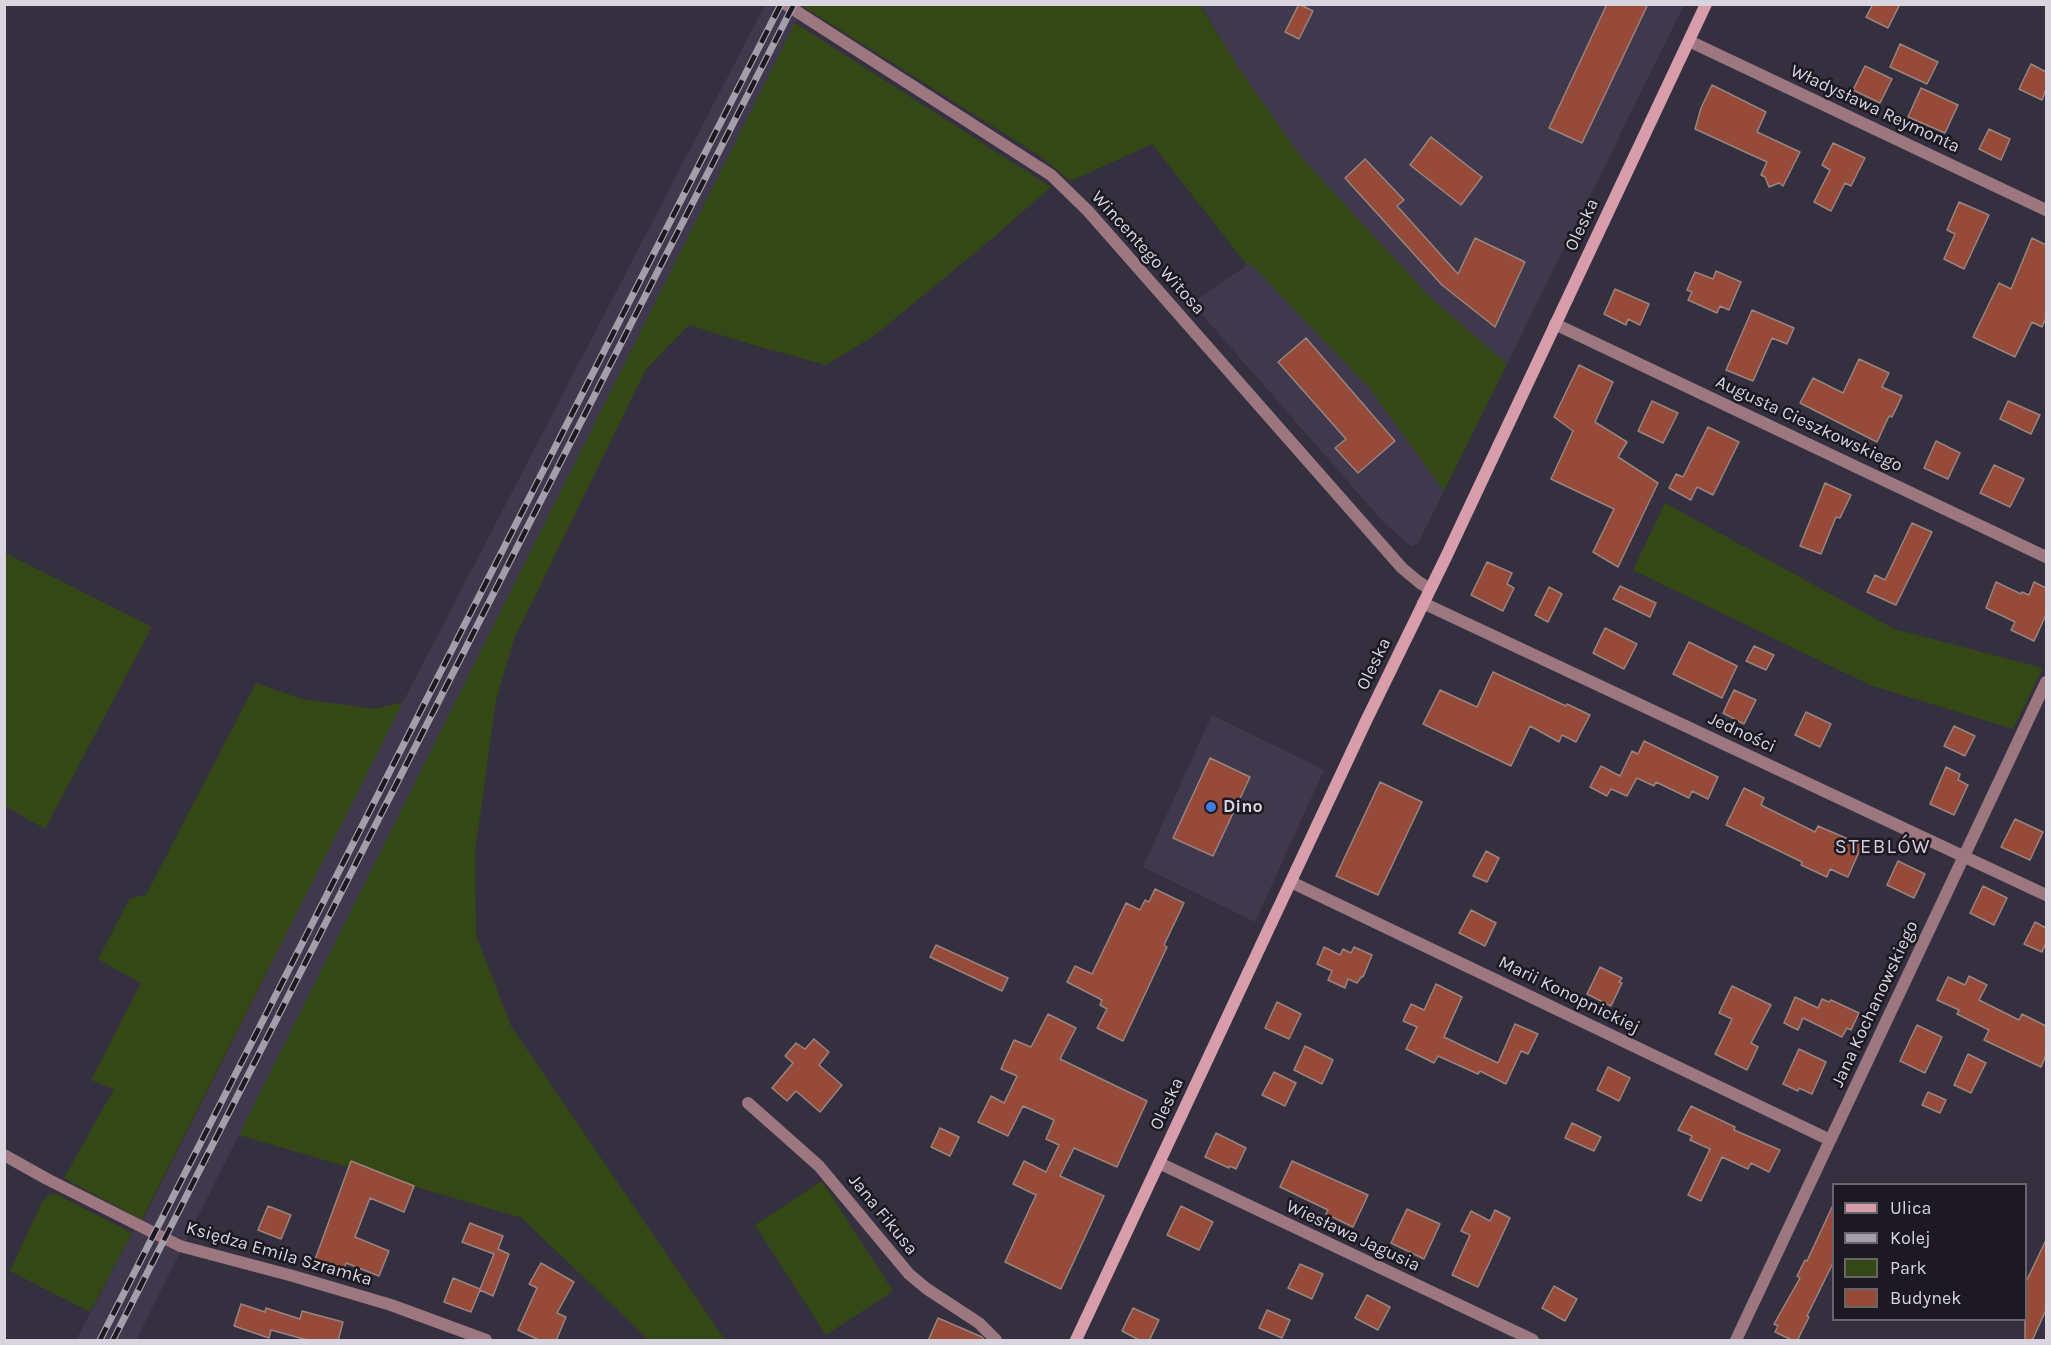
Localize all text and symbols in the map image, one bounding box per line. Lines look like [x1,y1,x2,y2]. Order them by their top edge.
street label: Władysława Reymonta [1787,60,1963,158]
street label: Wincentego Witosa [1087,187,1209,319]
street label: Oleska [1561,195,1603,255]
street label: Augusta Cieszkowskiego [1712,371,1906,477]
street label: Oleska [1352,634,1396,694]
street label: Jedności [1705,708,1779,758]
place label: Dino [1223,796,1263,818]
marker: Dino [1204,800,1218,814]
district label: STEBLÓW [1835,835,1931,859]
street label: Jana Kochanowskiego [1827,917,1923,1091]
street label: Marii Konopnickiej [1495,951,1643,1039]
street label: Oleska [1146,1074,1188,1134]
street label: Jana Fikusa [844,1170,922,1260]
legend [1832,1183,2027,1321]
street label: Wiesława Jagusia [1283,1196,1423,1276]
text: Ulica [1890,1197,1931,1219]
street label: Księdza Emila Szramka [183,1217,375,1291]
text: Kolej [1890,1227,1931,1249]
text: Park [1890,1257,1927,1279]
text: Budynek [1890,1287,1961,1309]

